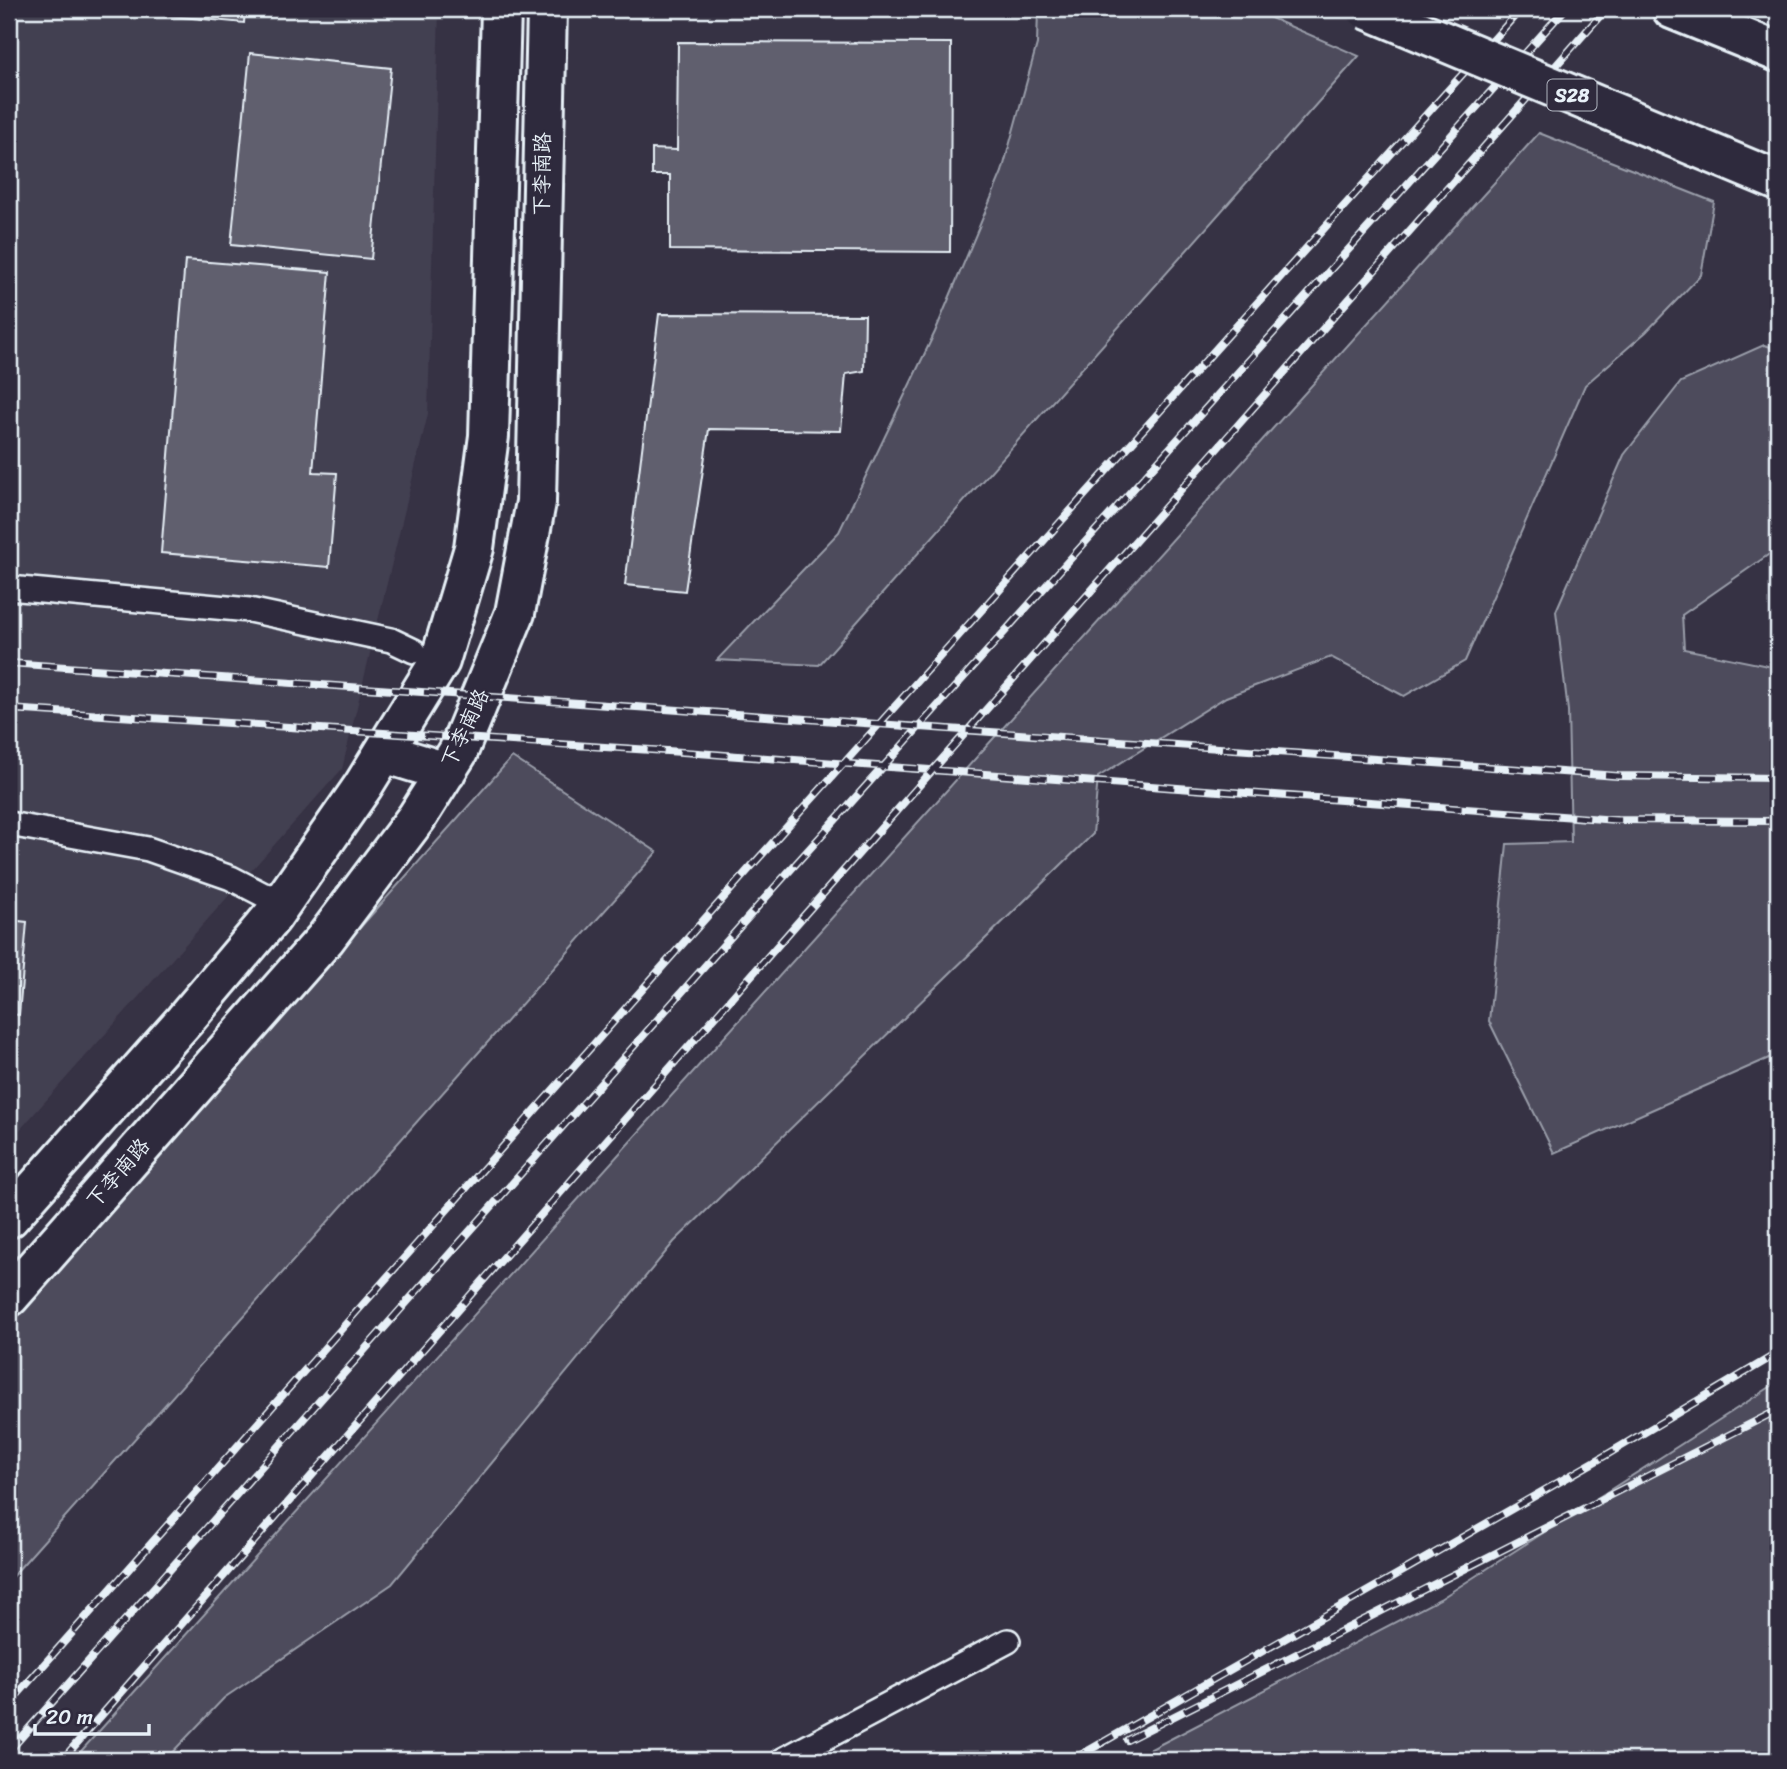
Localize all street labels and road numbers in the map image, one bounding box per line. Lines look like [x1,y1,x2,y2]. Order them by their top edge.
road number: S28 [1548,80,1596,110]
street label: 下李南路 [522,132,562,216]
street label: 下李南路 [430,682,500,774]
street label: 下李南路 [76,1129,160,1217]

